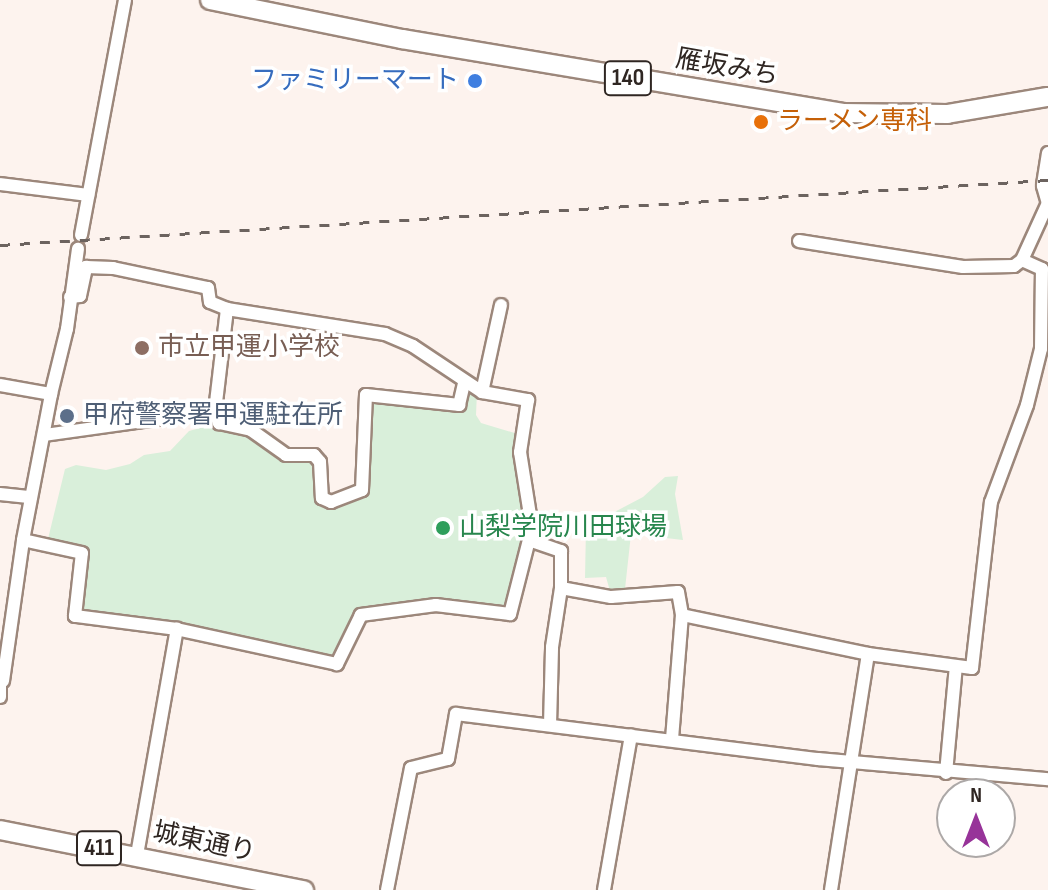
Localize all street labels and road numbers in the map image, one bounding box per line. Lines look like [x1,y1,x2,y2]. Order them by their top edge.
street label: 雁坂みち [673,44,781,92]
road number: 140 [602,58,654,98]
street label: 城東通り [150,817,258,869]
road number: 411 [75,828,123,868]

